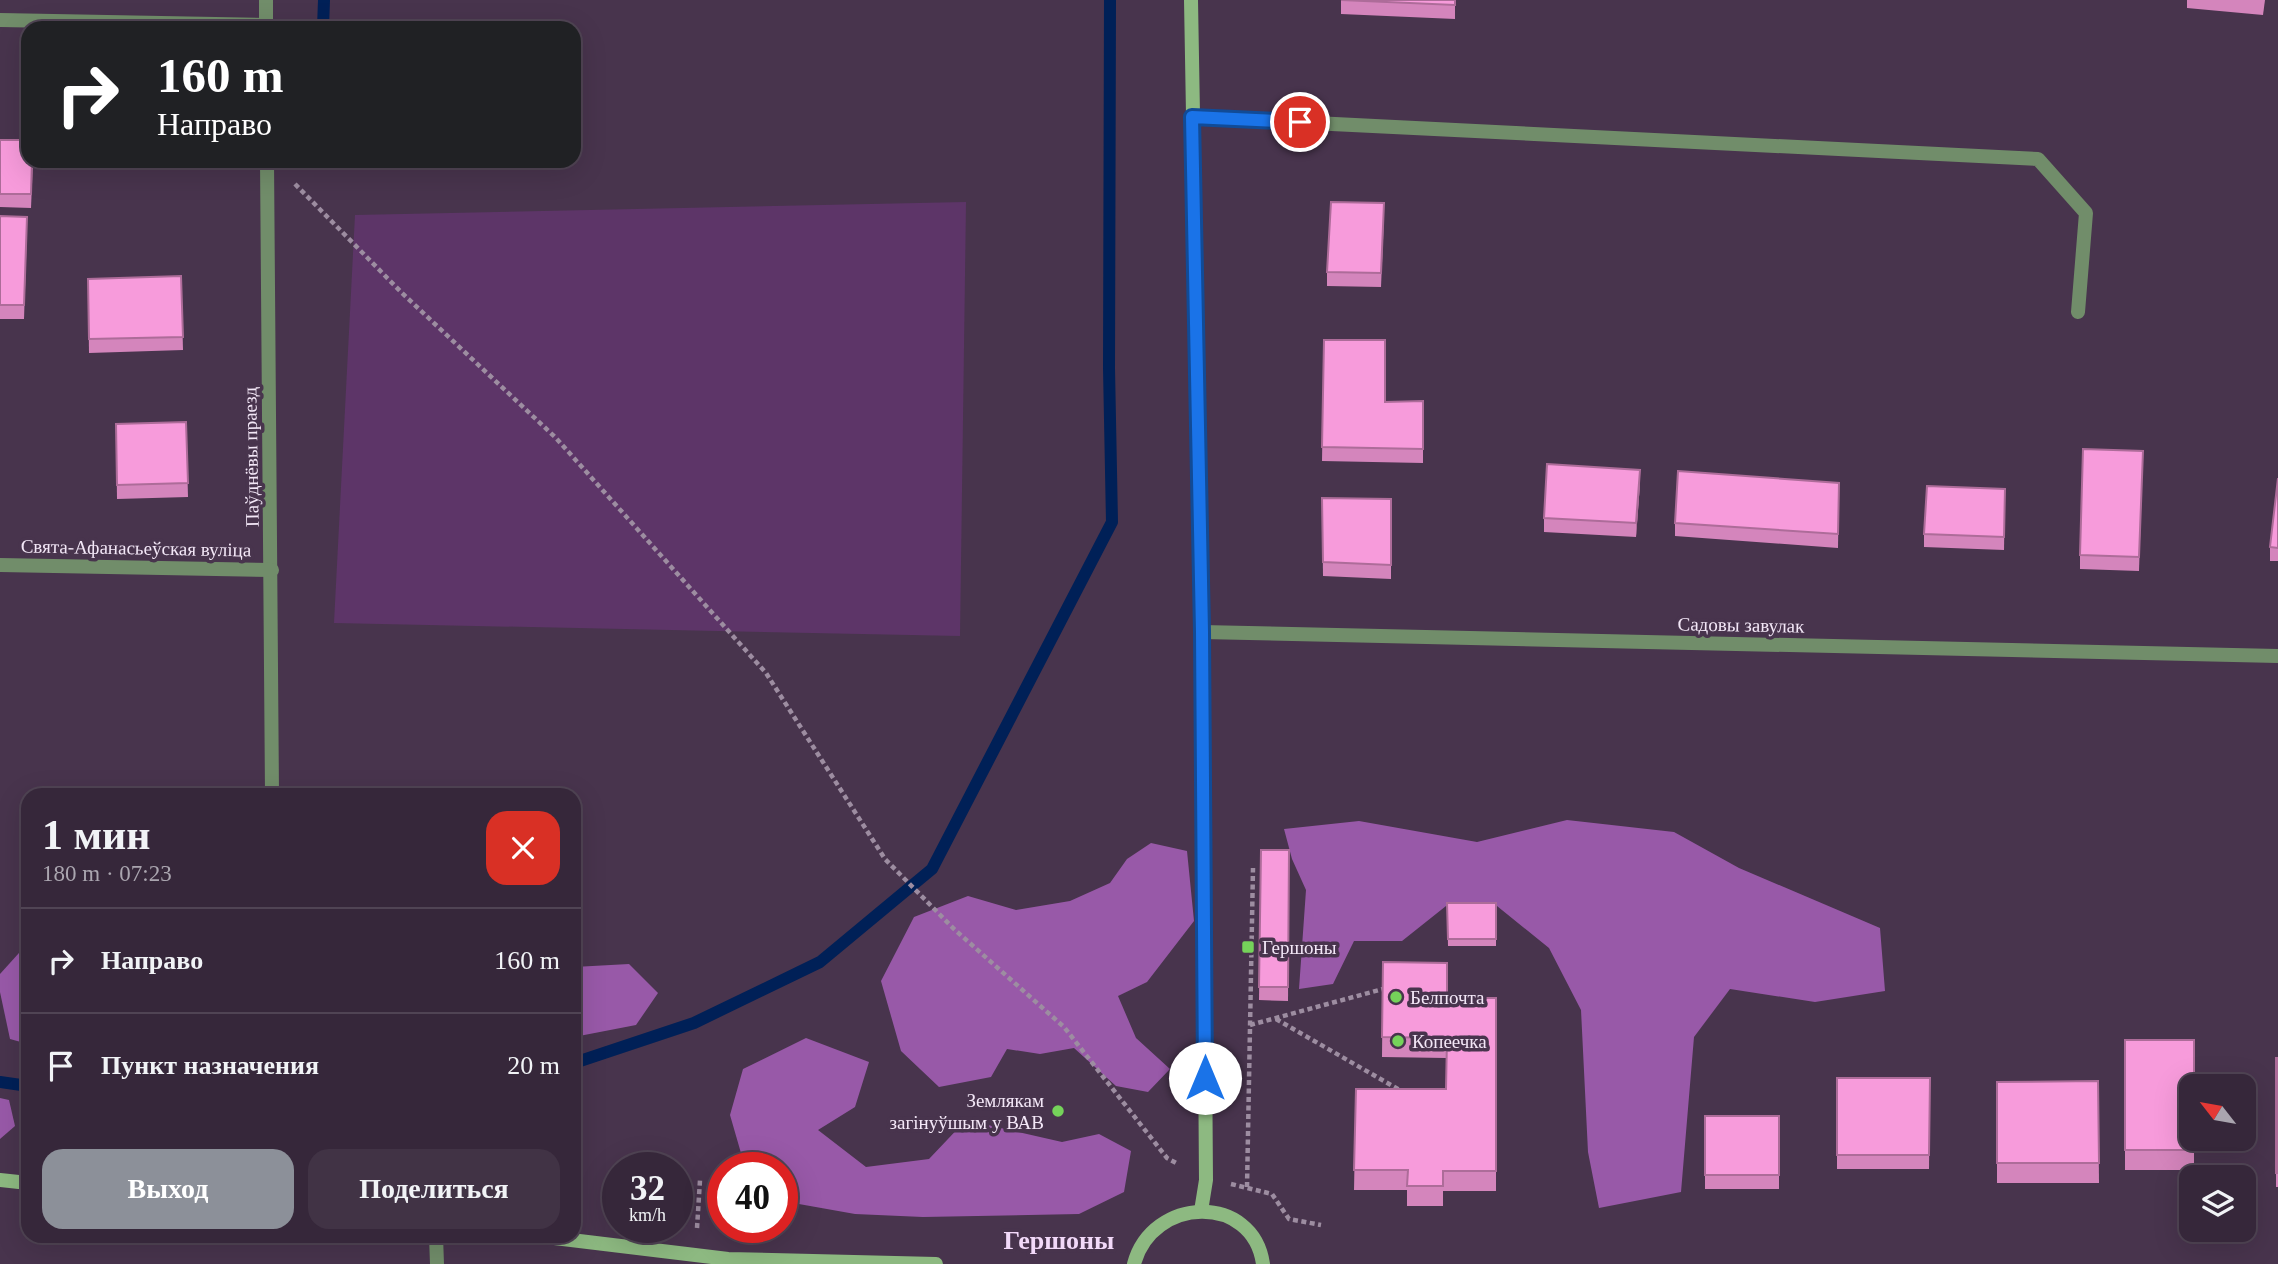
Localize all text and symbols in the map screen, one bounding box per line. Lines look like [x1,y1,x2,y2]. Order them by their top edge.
text: 160 m [157,48,284,103]
icon: right [42,49,133,140]
pin [1270,92,1330,152]
icon: arrive [1281,103,1319,141]
text: Направо [157,106,272,142]
street label: Паўднёвы праезд [239,386,263,527]
street label: Свята-Афанасьеўская вуліца [21,535,252,561]
street label: Садовы завулак [1677,613,1805,637]
button: close [486,811,560,885]
text: 1 мин [42,812,151,858]
text: 180 m · 07:23 [42,861,172,886]
place label: Гершоны [1262,937,1337,958]
marker: Гершоны [1240,939,1256,955]
icon: right [42,942,80,980]
text: Направо [101,946,203,975]
text: 160 m [494,946,560,975]
place label: Белпочта [1410,987,1485,1008]
marker: Белпочта [1388,989,1404,1005]
place label: Копеечка [1412,1031,1487,1052]
marker: Копеечка [1390,1033,1406,1049]
position arrow [1168,1041,1242,1115]
icon: arrive [42,1047,80,1085]
text: Пункт назначения [101,1051,319,1080]
text: 20 m [507,1051,560,1080]
north arrow [2179,1074,2256,1152]
map controls [2179,1074,2256,1242]
place label: Землякам загінуўшым у ВАВ [890,1090,1044,1133]
marker: Землякам загінуўшым у ВАВ [1050,1103,1066,1119]
button: Выход [42,1149,294,1229]
button: Поделиться [308,1149,560,1229]
speed limit sign: 40 [707,1152,798,1243]
button: layers [2179,1165,2256,1242]
text: 32 [630,1169,665,1208]
text: km/h [629,1205,666,1225]
district label: Гершоны [1004,1226,1114,1255]

